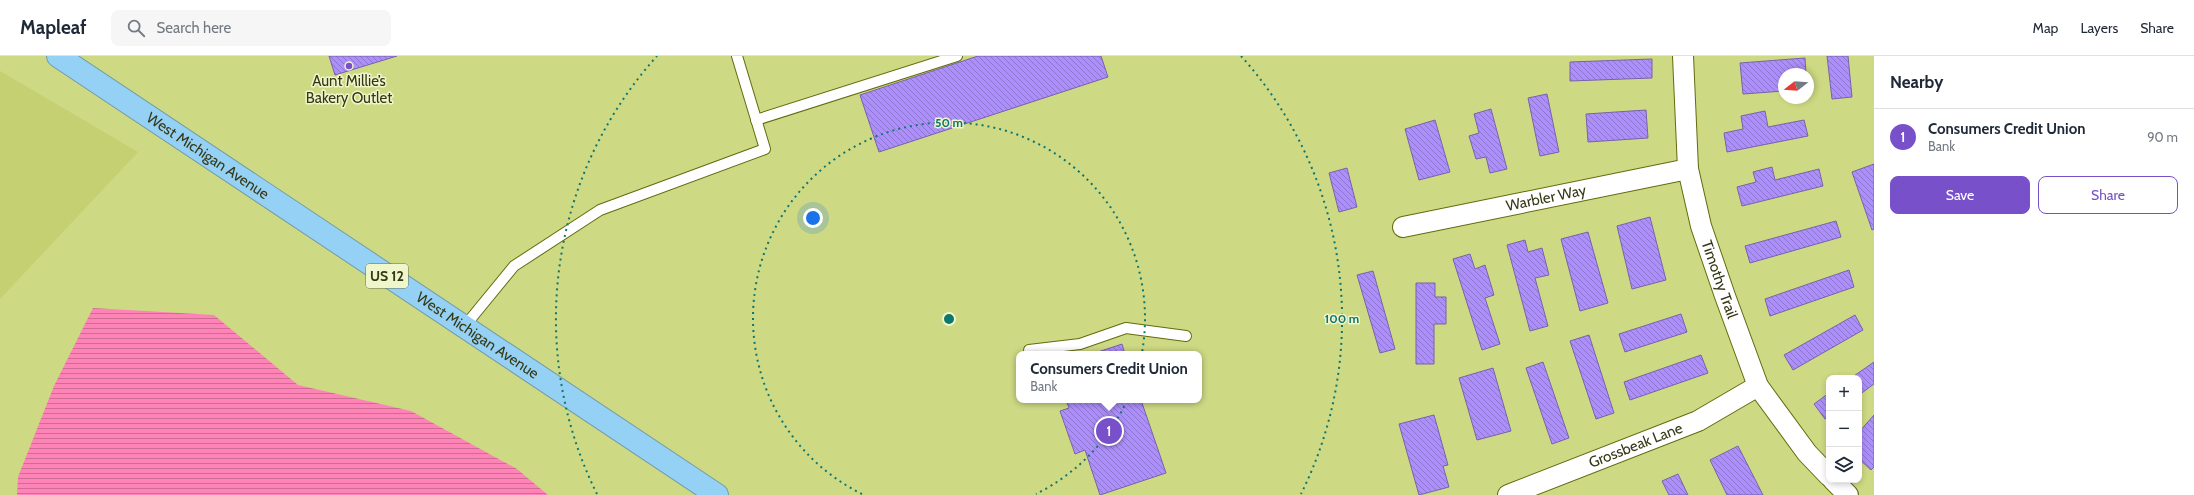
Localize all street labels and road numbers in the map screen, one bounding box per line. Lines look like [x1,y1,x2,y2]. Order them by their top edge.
street label: West Michigan Avenue [143,109,273,203]
street label: Warbler Way [1504,181,1588,215]
street label: Timothy Trail [1698,238,1742,321]
road number: US 12 [366,264,408,288]
street label: West Michigan Avenue [413,288,542,383]
street label: Grossbeak Lane [1586,419,1686,472]

